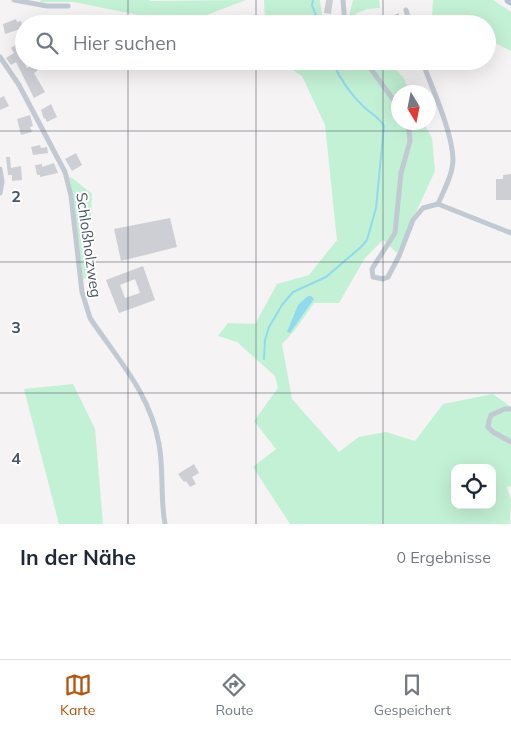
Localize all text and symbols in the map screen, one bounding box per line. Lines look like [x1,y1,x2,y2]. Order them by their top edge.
search box [15,15,496,70]
icon: search [33,29,61,57]
text: Hier suchen [73,31,177,55]
north arrow [391,85,436,130]
text: 2 [11,186,21,206]
street label: Schloßholzweg [72,191,106,299]
text: 3 [11,317,21,337]
text: 4 [11,448,21,468]
map controls [451,464,496,509]
button: locate [451,464,496,509]
text: In der Nähe [20,544,136,570]
text: 0 Ergebnisse [396,547,491,567]
tab: Karte [60,671,95,719]
tab: Route [215,671,253,719]
tab: Gespeichert [374,671,451,719]

